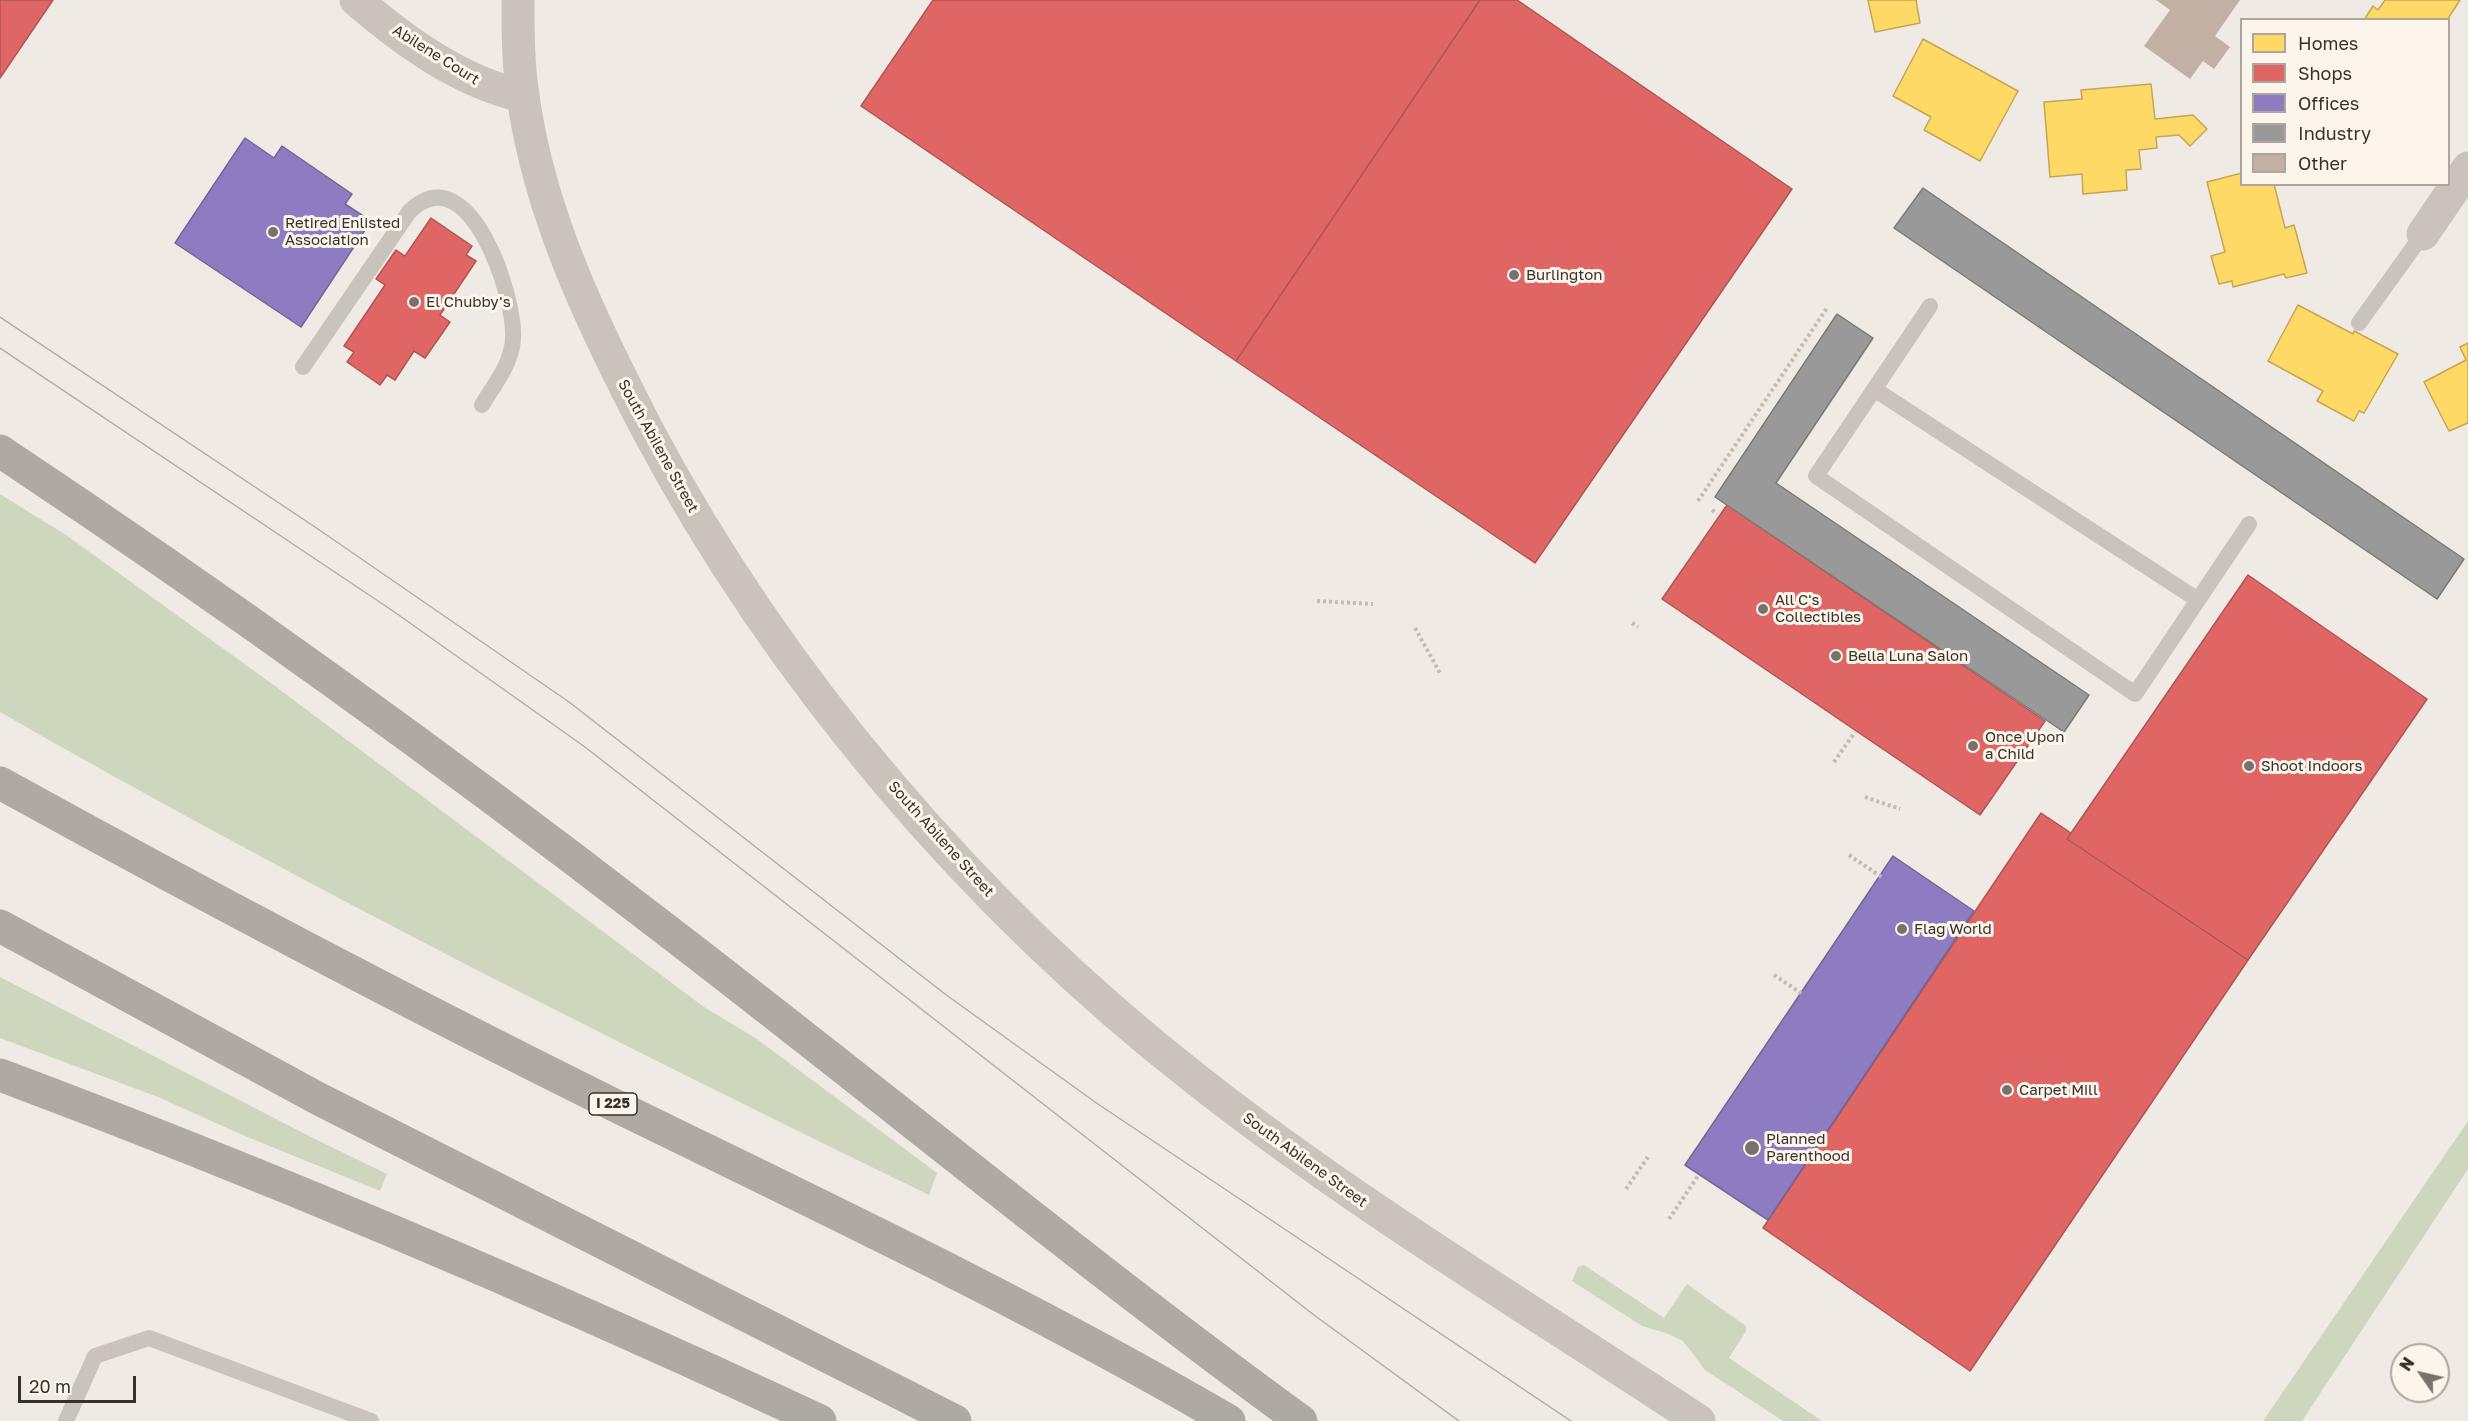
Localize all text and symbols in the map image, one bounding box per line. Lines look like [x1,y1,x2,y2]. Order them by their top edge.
legend [2240,18,2450,186]
street label: Abilene Court [389,21,483,89]
text: Homes [2298,32,2358,54]
text: Shops [2298,62,2352,84]
text: Offices [2298,92,2359,114]
text: Industry [2298,122,2371,144]
text: Other [2298,152,2347,174]
place label: Retired Enlisted Association [285,214,400,249]
marker: Retired Enlisted Association [266,225,280,239]
place label: Burlington [1526,266,1602,284]
marker: Burlington [1507,268,1521,282]
place label: El Chubby's [426,293,511,311]
marker: El Chubby's [407,295,421,309]
street label: South Abilene Street [614,376,702,516]
place label: All C's Collectibles [1775,591,1861,626]
marker: All C's Collectibles [1756,602,1770,616]
place label: Bella Luna Salon [1848,647,1968,665]
marker: Bella Luna Salon [1829,649,1843,663]
place label: Once Upon a Child [1985,728,2064,763]
marker: Once Upon a Child [1966,739,1980,753]
place label: Shoot Indoors [2261,757,2363,775]
marker: Shoot Indoors [2242,759,2256,773]
street label: South Abilene Street [884,777,998,901]
place label: Flag World [1914,920,1992,938]
marker: Flag World [1895,922,1909,936]
place label: Carpet Mill [2019,1081,2098,1099]
marker: Carpet Mill [2000,1083,2014,1097]
road number: I 225 [589,1093,637,1115]
street label: South Abilene Street [1239,1109,1371,1211]
place label: Planned Parenthood [1766,1130,1850,1165]
marker: Planned Parenthood [1743,1139,1761,1157]
north arrow [2390,1343,2450,1403]
text: N [2395,1353,2418,1375]
scale bar [21,1364,140,1402]
text: 20 m [29,1375,71,1397]

